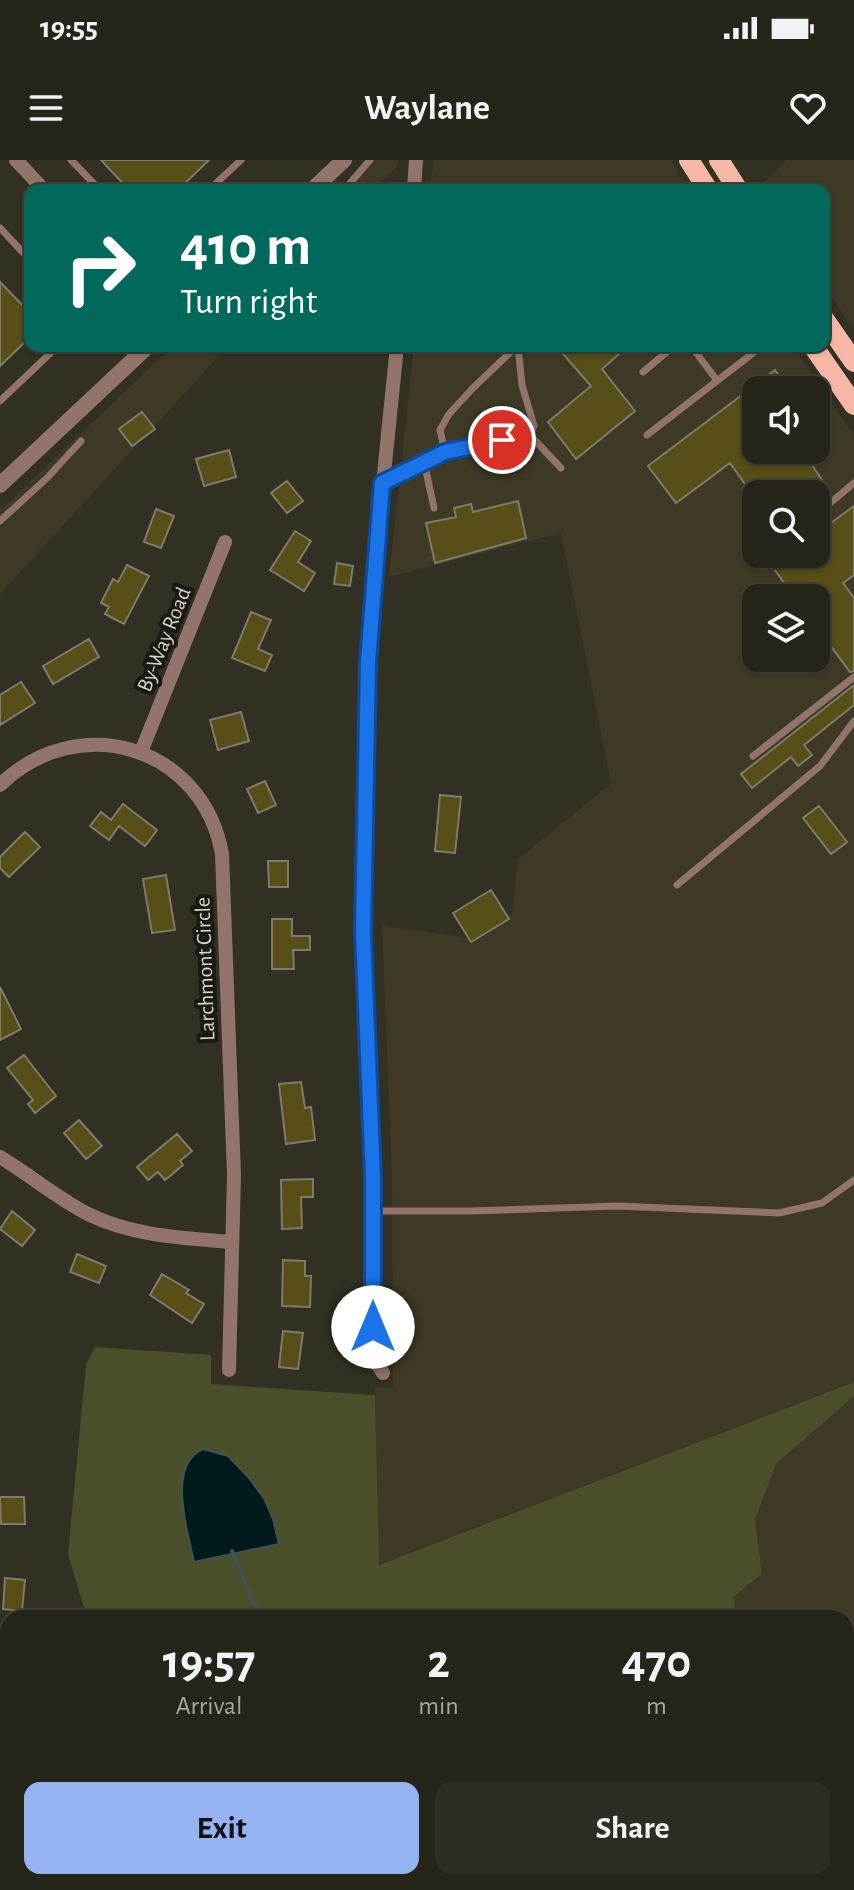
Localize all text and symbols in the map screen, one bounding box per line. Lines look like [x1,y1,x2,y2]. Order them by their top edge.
text: 19:55 [40,13,98,43]
icon: menu [24,86,68,130]
icon: heart [786,86,830,130]
text: Waylane [364,90,490,126]
icon: right [48,216,152,320]
text: 410 m [180,219,311,275]
text: Turn right [180,284,317,320]
map controls [742,376,830,672]
button: sound [742,376,830,464]
pin [468,406,536,474]
icon: arrive [480,418,524,462]
button: search [742,480,830,568]
street label: By-Way Road [133,584,195,695]
button: layers [742,584,830,672]
street label: Larchmont Circle [191,897,219,1041]
position arrow [331,1285,415,1369]
text: 19:57 [163,1639,256,1687]
text: 2 [427,1639,450,1687]
text: 470 [621,1639,691,1687]
text: Arrival [176,1693,243,1719]
text: min [418,1693,459,1719]
text: m [646,1693,667,1719]
button: Exit [24,1782,419,1874]
button: Share [435,1782,830,1874]

